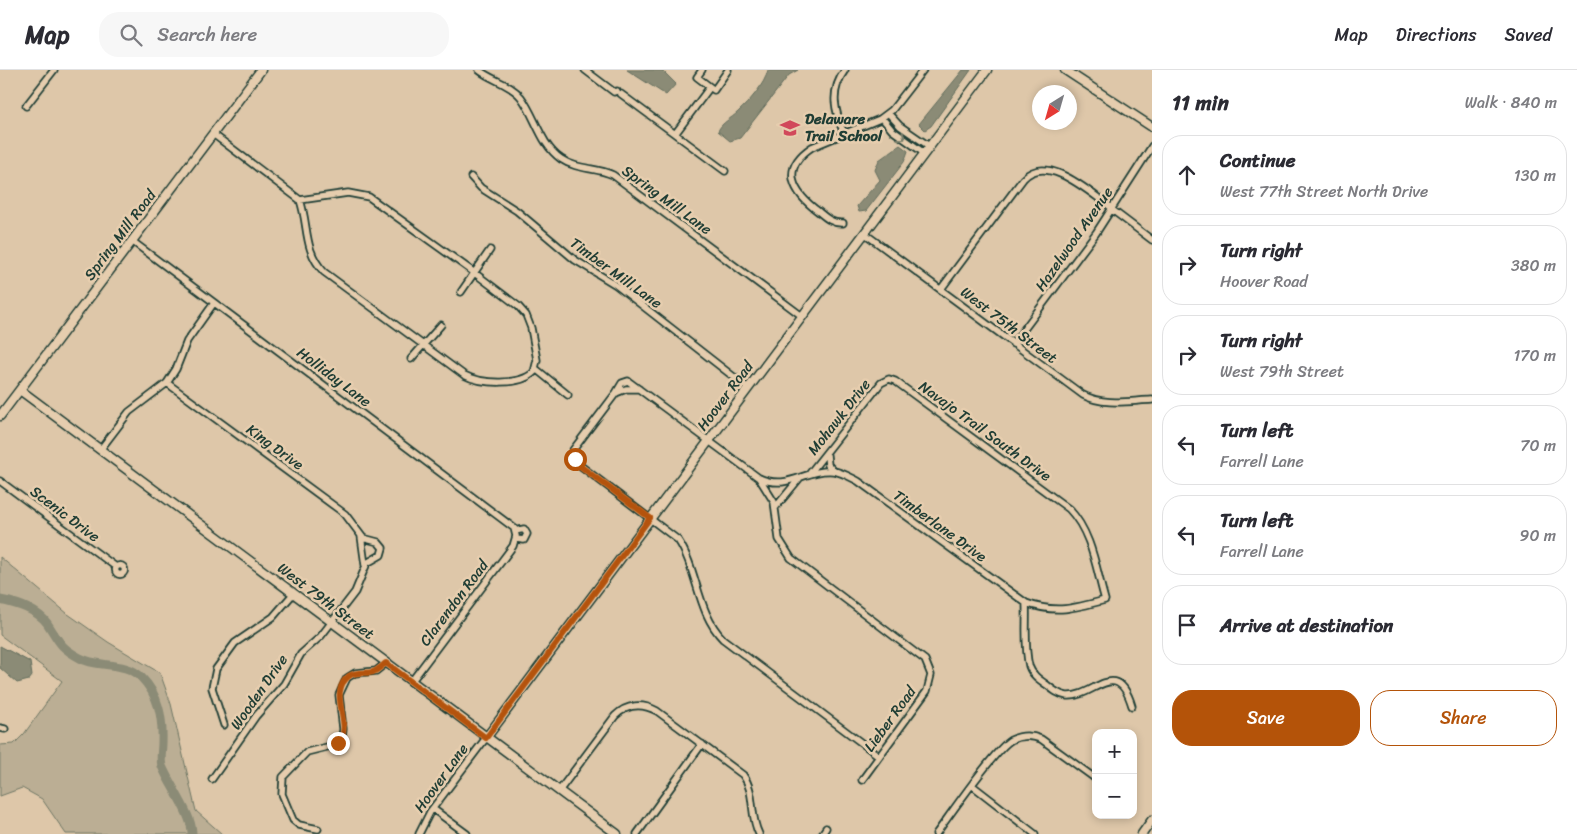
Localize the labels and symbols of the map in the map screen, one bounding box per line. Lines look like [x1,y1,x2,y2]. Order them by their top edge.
north arrow [1032,85,1077,130]
place label: Delaware Trail School [805,106,883,149]
school or university icon: Delaware Trail School [779,117,801,139]
one-way arrow [896,131,906,140]
street label: Spring Mill Lane [616,158,718,242]
street label: Hazelwood Avenue [1028,181,1120,297]
street label: Spring Mill Road [77,183,164,286]
street label: Timber Mill Lane [564,230,668,316]
street label: West 75th Street [955,280,1064,371]
street label: Holliday Lane [291,340,377,414]
street label: Hoover Road [690,354,761,437]
street label: Mohawk Drive [801,373,878,461]
street label: Navajo Trail South Drive [913,374,1057,488]
street label: King Drive [241,417,309,477]
route start [564,448,587,471]
street label: Scenic Drive [24,479,106,549]
street label: Timberlane Drive [888,483,992,569]
street label: Clarendon Road [413,553,496,652]
street label: West 79th Street [272,556,381,647]
street label: Wooden Drive [223,648,295,735]
street label: Lieber Road [857,680,924,758]
route end [327,732,350,755]
street label: Hoover Lane [407,738,475,818]

